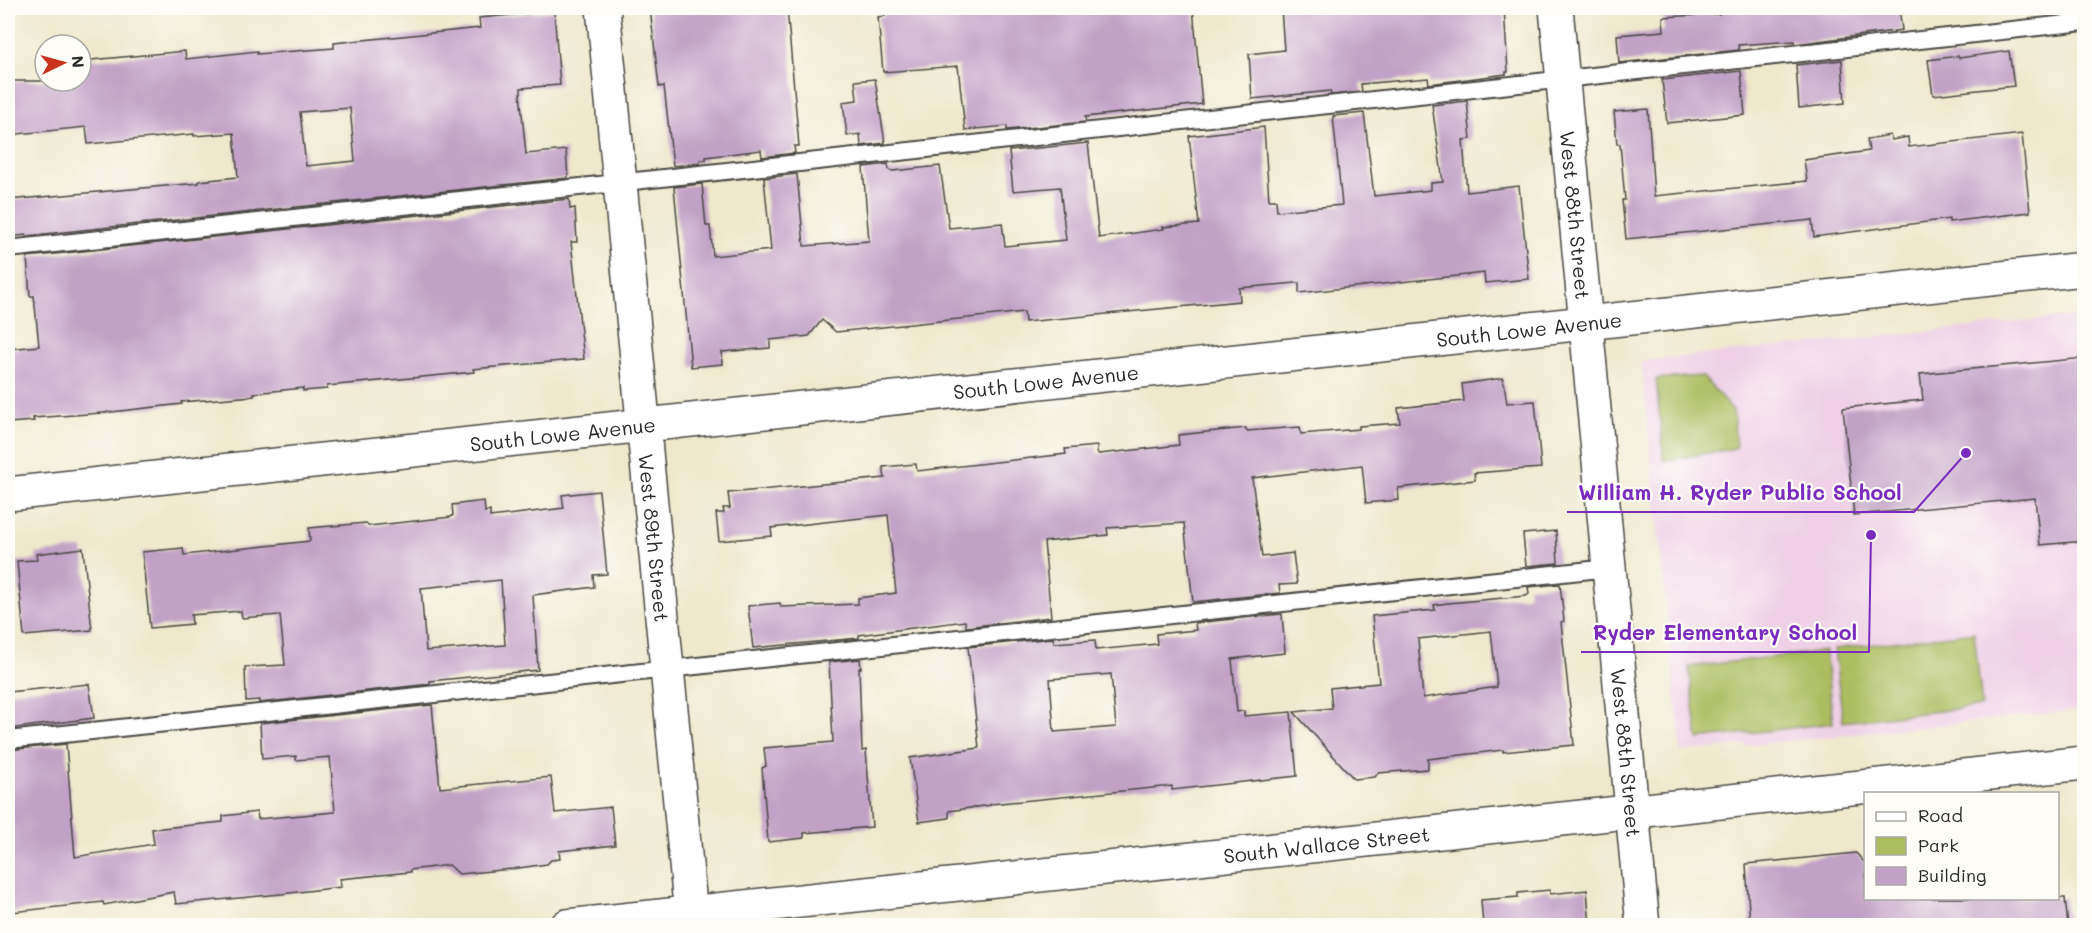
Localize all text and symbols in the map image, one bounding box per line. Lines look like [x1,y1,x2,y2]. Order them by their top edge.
north arrow [33,33,93,93]
text: N [67,55,89,69]
street label: West 88th Street [1555,130,1597,301]
street label: South Lowe Avenue [1435,306,1623,352]
street label: South Lowe Avenue [952,359,1140,404]
street label: South Lowe Avenue [469,411,657,457]
street label: West 89th Street [633,452,675,623]
callout: William H. Ryder Public School [1567,473,1914,512]
text: William H. Ryder Public School [1578,478,1902,506]
callout: Ryder Elementary School [1581,613,1869,652]
text: Ryder Elementary School [1593,618,1857,646]
street label: West 88th Street [1606,667,1648,838]
legend [1864,792,2059,900]
text: Road [1918,803,1963,827]
street label: South Wallace Street [1222,820,1431,868]
text: Park [1918,833,1959,857]
text: Building [1918,863,1986,887]

